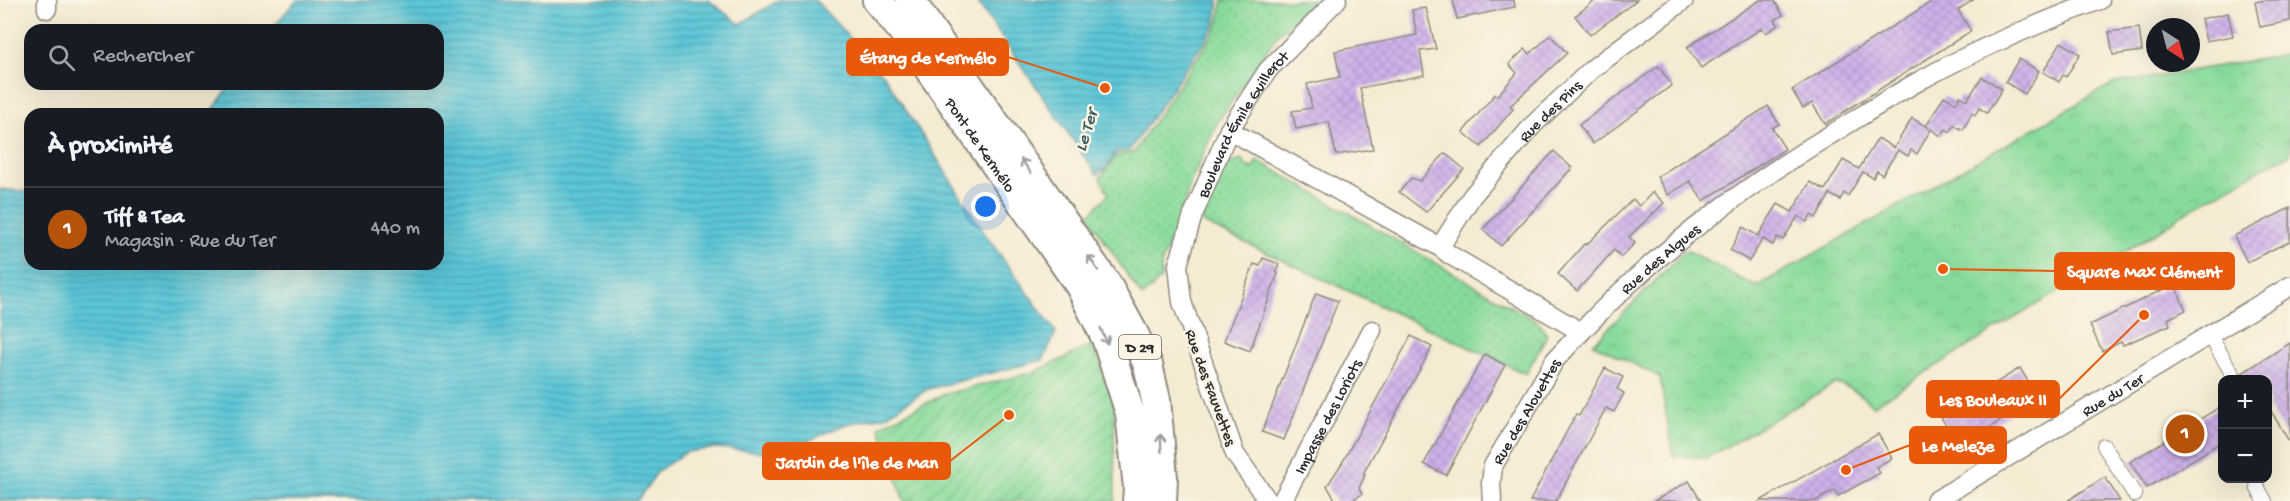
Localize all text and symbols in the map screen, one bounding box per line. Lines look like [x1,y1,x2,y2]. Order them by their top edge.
north arrow [2146,18,2200,72]
search box [24,24,444,90]
callout: Étang de Kermélo [847,39,1008,75]
icon: search [45,41,78,74]
text: Rechercher [93,44,193,70]
street label: Boulevard Émile Guillerot [1195,47,1295,202]
text: Étang de Kermélo [860,48,997,70]
street label: Rue des Pins [1516,77,1588,147]
street label: Pont de Kermélo [938,94,1018,197]
water label: Le Ter [1071,104,1105,154]
text: À proximité [48,132,172,163]
one-way arrow [1020,158,1032,175]
your location [971,192,1000,221]
text: Tiff & Tea [105,205,184,231]
text: 1 [63,218,72,241]
text: 440 m [371,218,420,241]
street label: Rue des Algues [1618,221,1706,300]
text: Magasin · Rue du Ter [105,231,275,254]
callout: Square Max Clément [2055,253,2234,289]
one-way arrow [1086,255,1098,272]
text: Square Max Clément [2067,263,2223,284]
one-way arrow [1099,326,1111,344]
street label: Rue des Fauvettes [1179,327,1239,450]
road number: D 29 [1119,335,1161,359]
street label: Rue des Alouettes [1490,355,1567,469]
street label: Impasse des Loriots [1292,356,1368,478]
street label: Rue du Ter [2080,370,2149,423]
map controls [2218,375,2272,483]
button: + [2218,375,2272,429]
callout: Les Bouleaux II [1927,381,2059,417]
text: Les Bouleaux II [1939,391,2047,412]
pin: 1 [2166,412,2204,456]
callout: Le Meleze [1910,427,2006,463]
button: − [2218,429,2272,483]
one-way arrow [1155,433,1166,453]
text: Le Meleze [1922,437,1995,458]
callout: Jardin de l'île de Man [763,443,950,479]
text: Jardin de l'île de Man [775,454,939,475]

